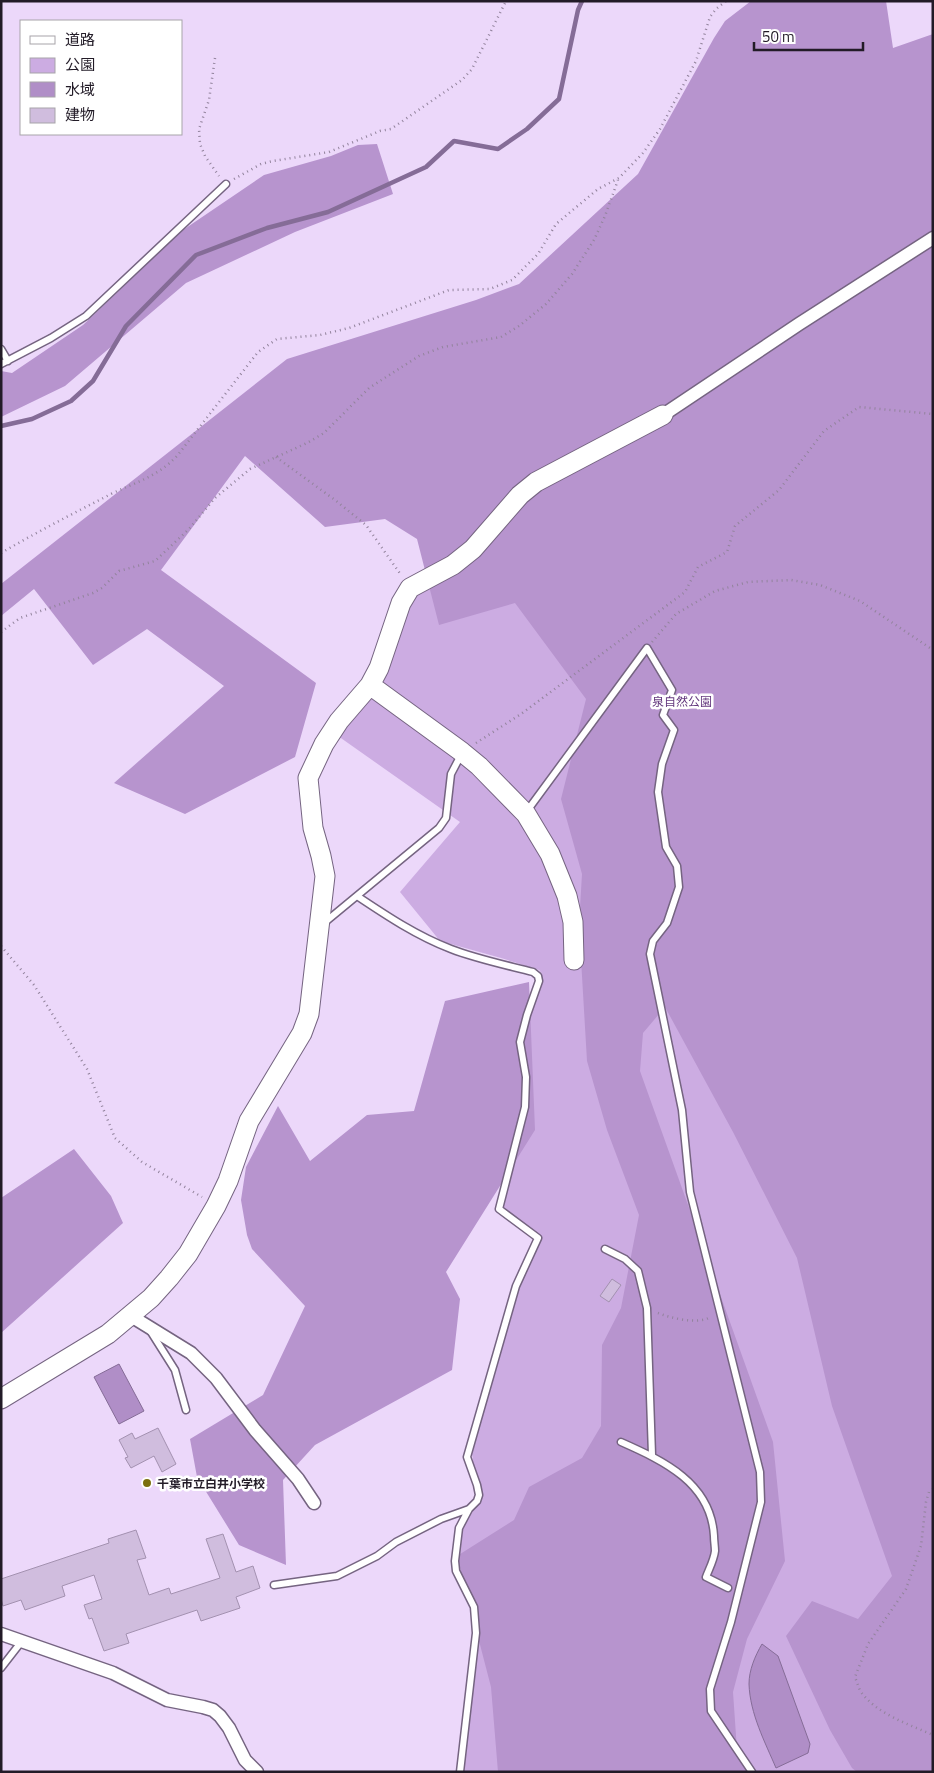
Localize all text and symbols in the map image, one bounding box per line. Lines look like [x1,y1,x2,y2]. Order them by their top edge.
legend [20,20,182,135]
scale bar [754,20,863,52]
text: 50 m [762,25,795,48]
text: 道路 [65,28,95,51]
text: 公園 [65,53,95,76]
text: 水域 [65,78,95,101]
text: 建物 [65,103,95,126]
park label: 泉自然公園 [652,692,712,711]
place label: 千葉市立白井小学校 [157,1474,265,1493]
marker: 千葉市立白井小学校 [141,1477,153,1489]

